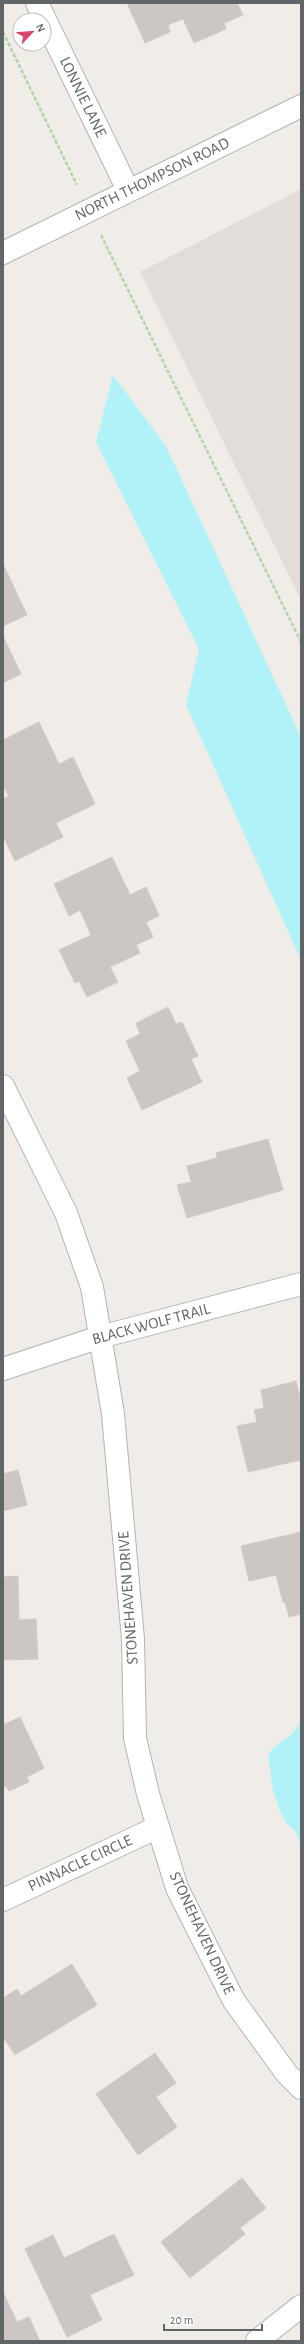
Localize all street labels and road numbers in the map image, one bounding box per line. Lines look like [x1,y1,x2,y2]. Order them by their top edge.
street label: LONNIE LANE [57,54,109,140]
street label: NORTH THOMPSON ROAD [72,135,232,223]
street label: BLACK WOLF TRAIL [90,1300,212,1347]
street label: STONEHAVEN DRIVE [115,1531,141,1665]
street label: PINNACLE CIRCLE [25,1832,135,1894]
street label: STONEHAVEN DRIVE [167,1869,238,1997]

